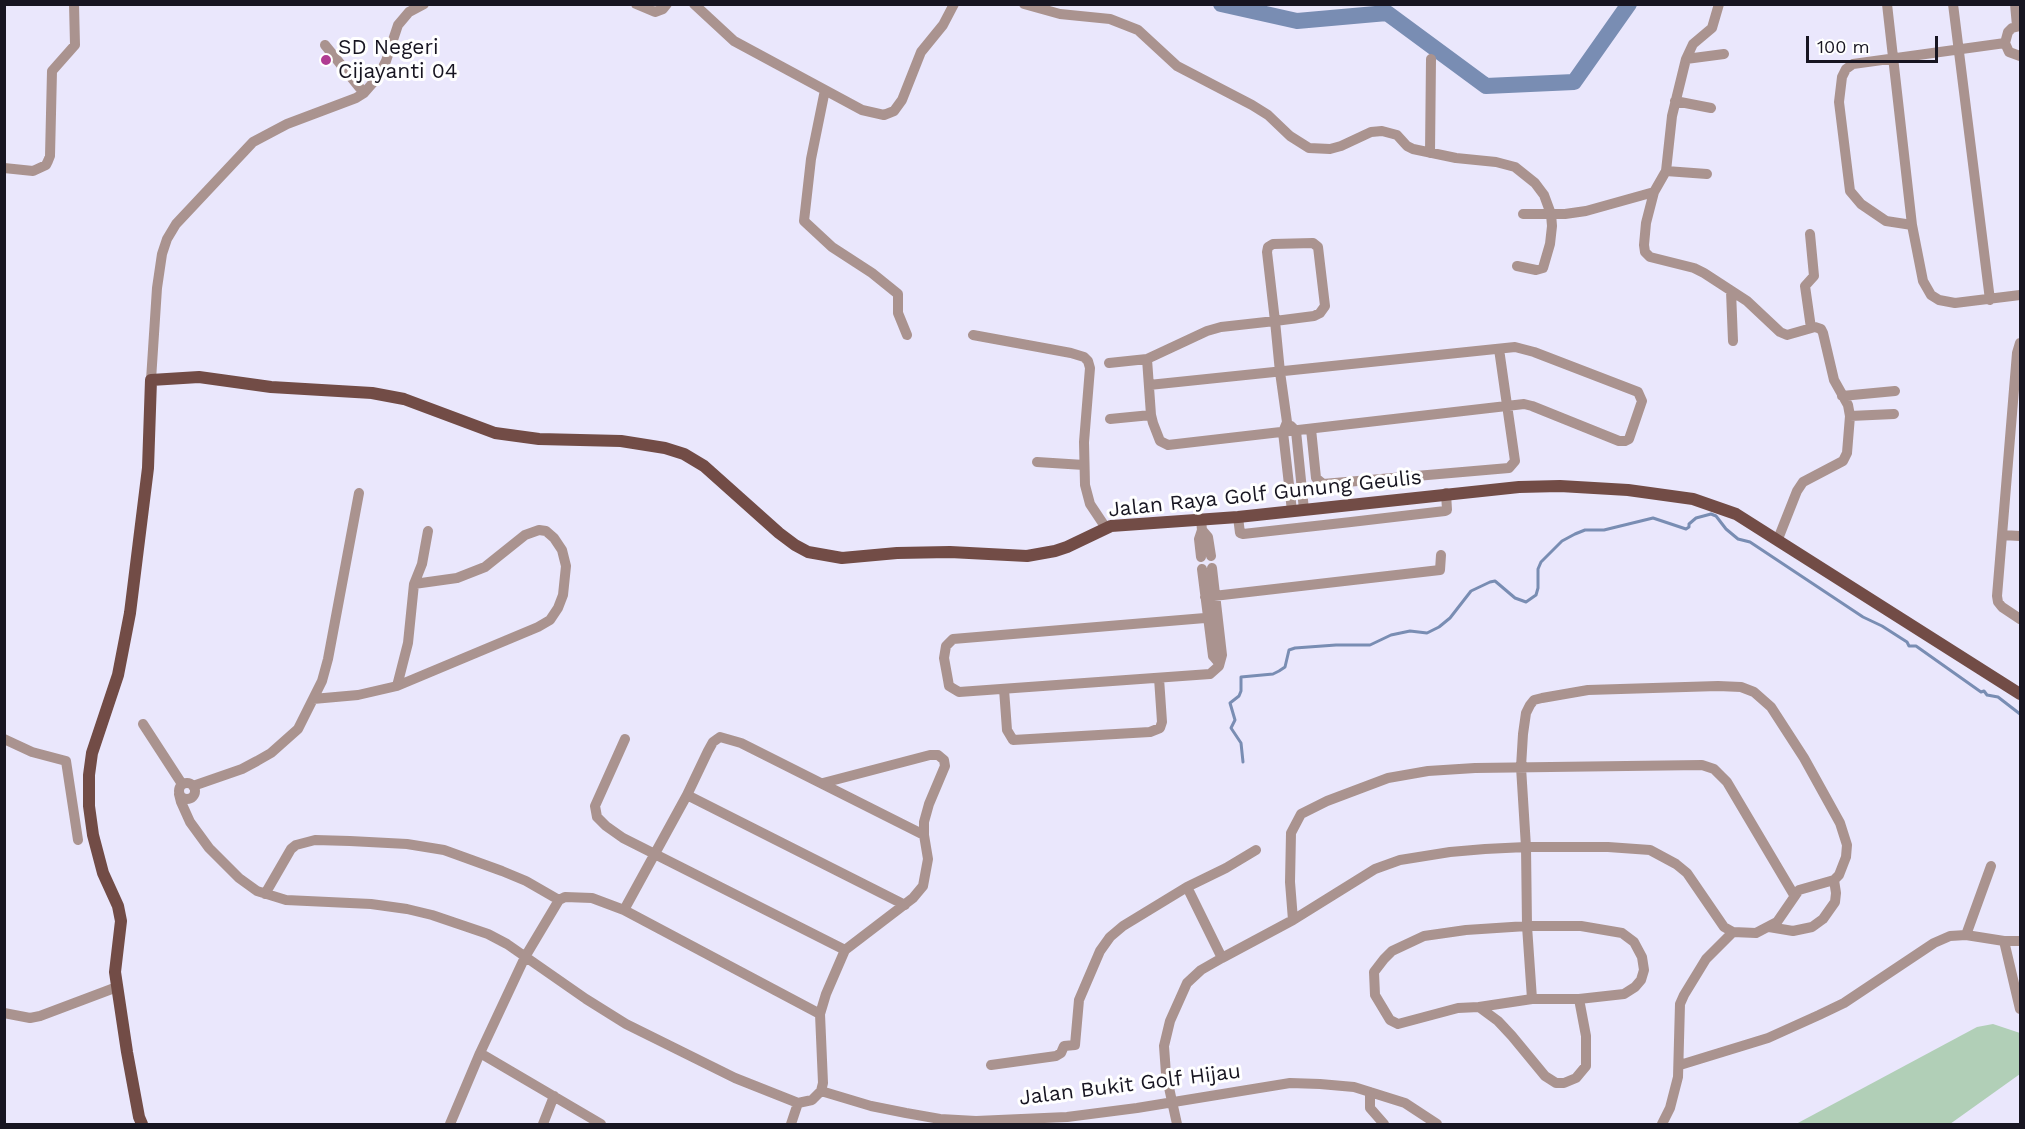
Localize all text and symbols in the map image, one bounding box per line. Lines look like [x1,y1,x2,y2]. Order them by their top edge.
scale bar [1809,24,1941,62]
place label: SD Negeri Cijayanti 04 [338,35,458,85]
text: 100 m [1817,36,1870,57]
marker: SD Negeri Cijayanti 04 [319,53,333,67]
street label: Jalan Raya Golf Gunung Geulis [1107,465,1423,523]
street label: Jalan Bukit Golf Hijau [1018,1059,1242,1111]

